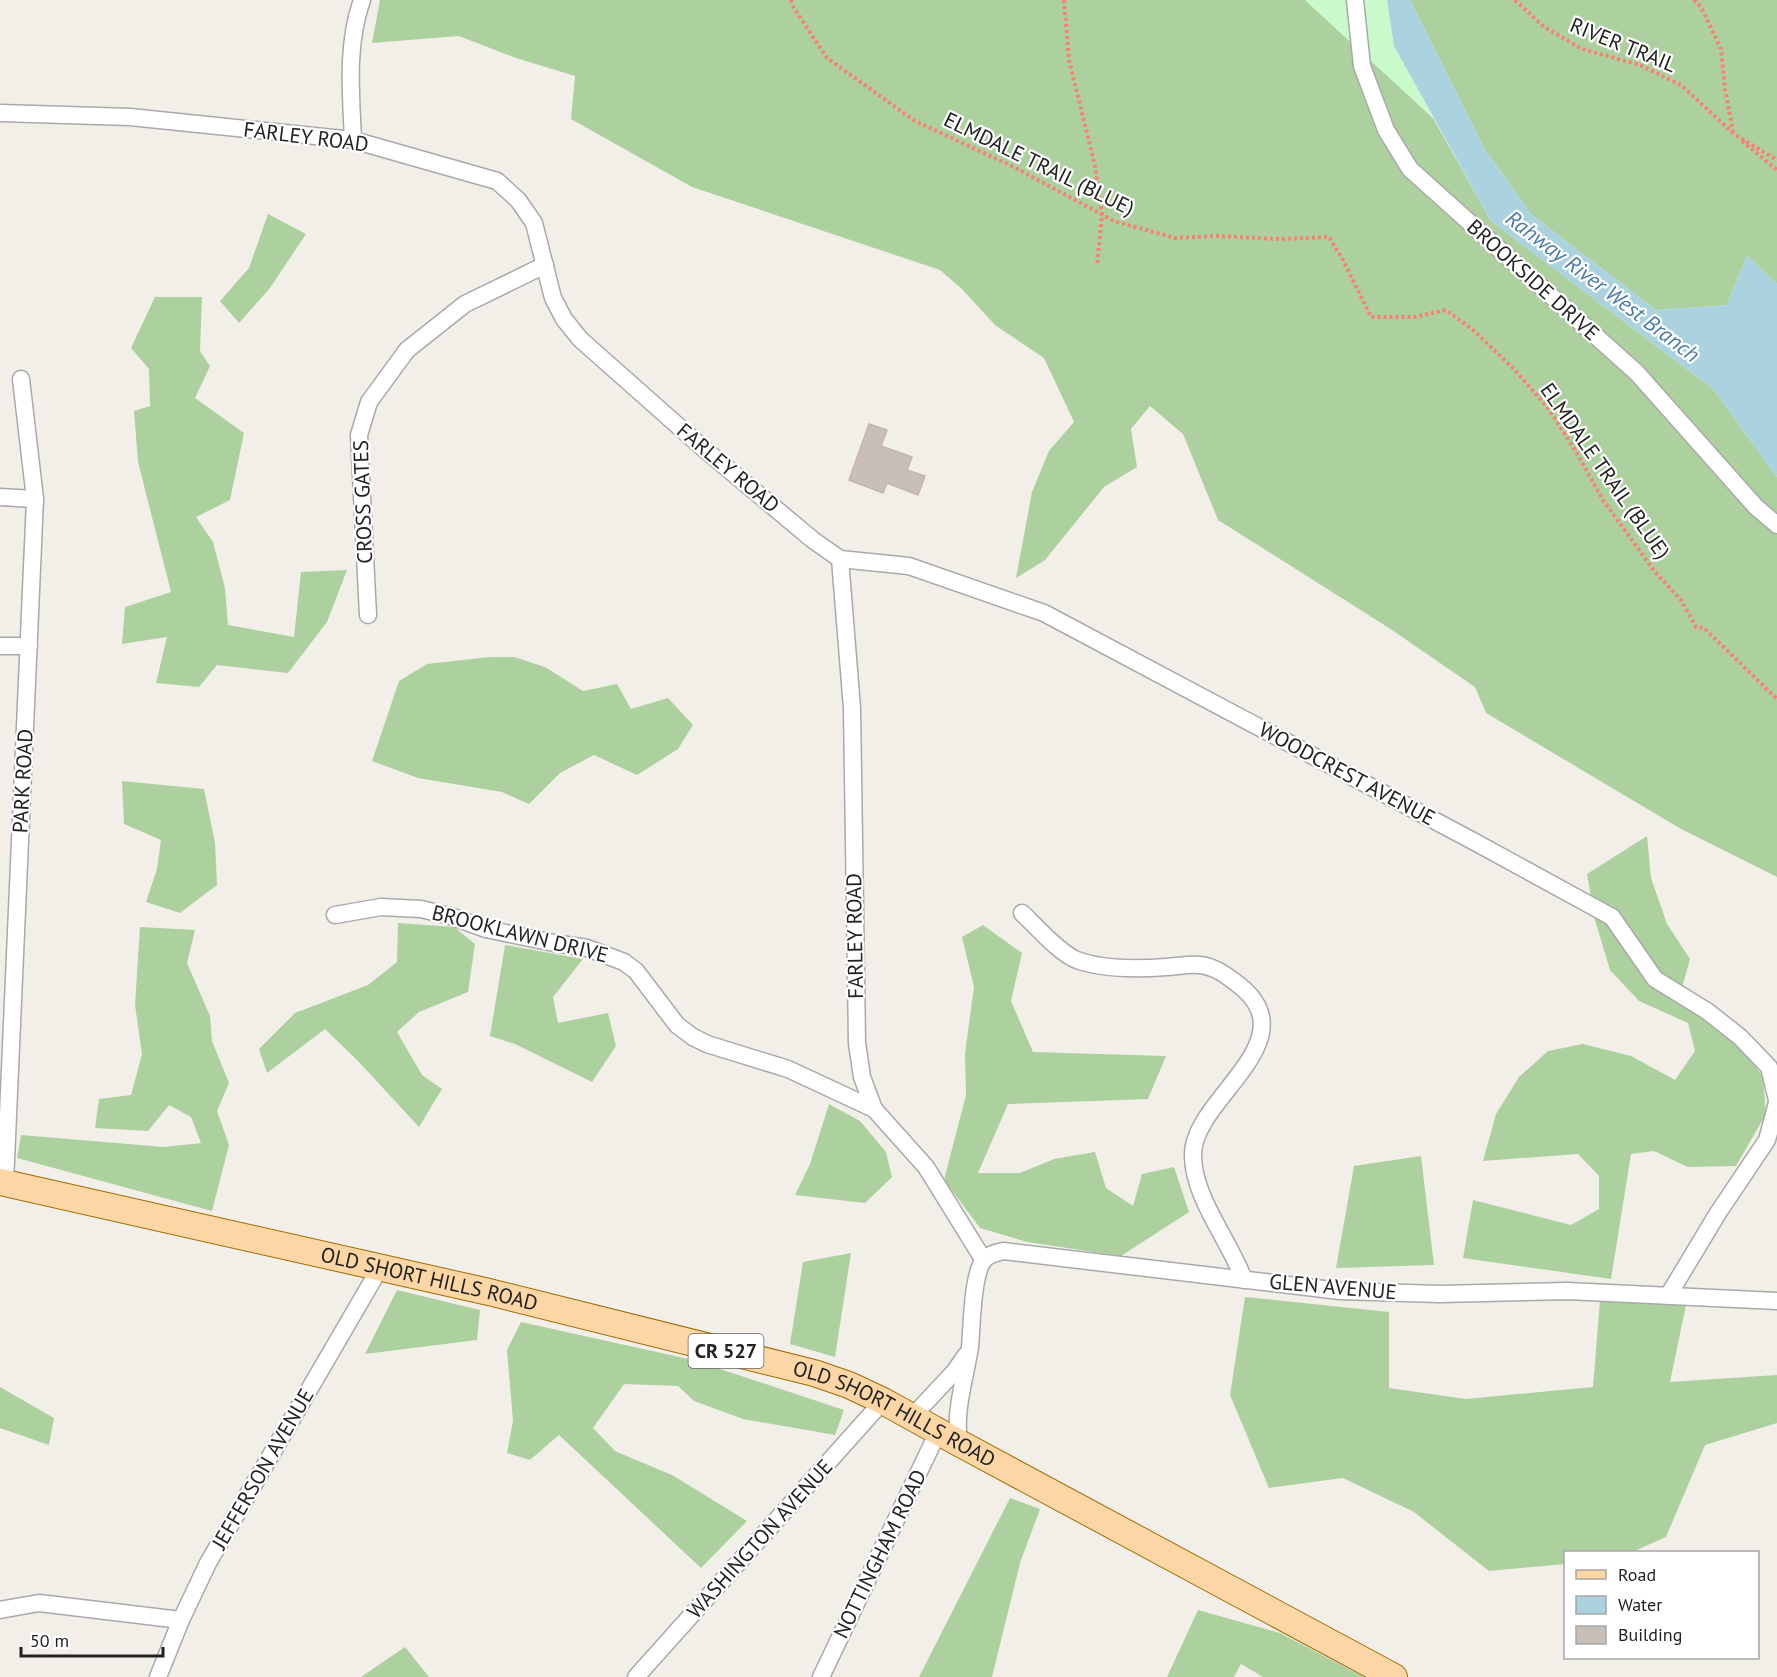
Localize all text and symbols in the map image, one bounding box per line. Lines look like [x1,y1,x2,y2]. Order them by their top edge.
street label: RIVER TRAIL [1566,11,1680,78]
street label: ELMDALE TRAIL (BLUE) [940,106,1139,221]
street label: FARLEY ROAD [242,115,370,158]
water label: Rahway River West Branch [1500,204,1706,368]
street label: BROOKSIDE DRIVE [1462,213,1605,346]
street label: ELMDALE TRAIL (BLUE) [1534,377,1676,564]
street label: FARLEY ROAD [671,417,785,518]
street label: CROSS GATES [347,440,378,564]
street label: WOODCREST AVENUE [1255,716,1440,831]
street label: PARK ROAD [6,728,39,834]
street label: FARLEY ROAD [840,873,869,999]
street label: BROOKLAWN DRIVE [429,899,611,968]
street label: OLD SHORT HILLS ROAD [318,1241,541,1317]
street label: GLEN AVENUE [1268,1267,1398,1306]
road number: CR 527 [688,1334,764,1368]
street label: OLD SHORT HILLS ROAD [790,1354,1000,1473]
street label: JEFFERSON AVENUE [205,1384,320,1555]
street label: WASHINGTON AVENUE [681,1453,838,1624]
street label: NOTTINGHAM ROAD [827,1465,932,1643]
legend [1564,1551,1759,1659]
text: Road [1618,1563,1656,1586]
text: Water [1618,1593,1662,1616]
scale bar [21,1620,164,1658]
text: Building [1618,1623,1682,1646]
text: 50 m [30,1629,69,1652]

